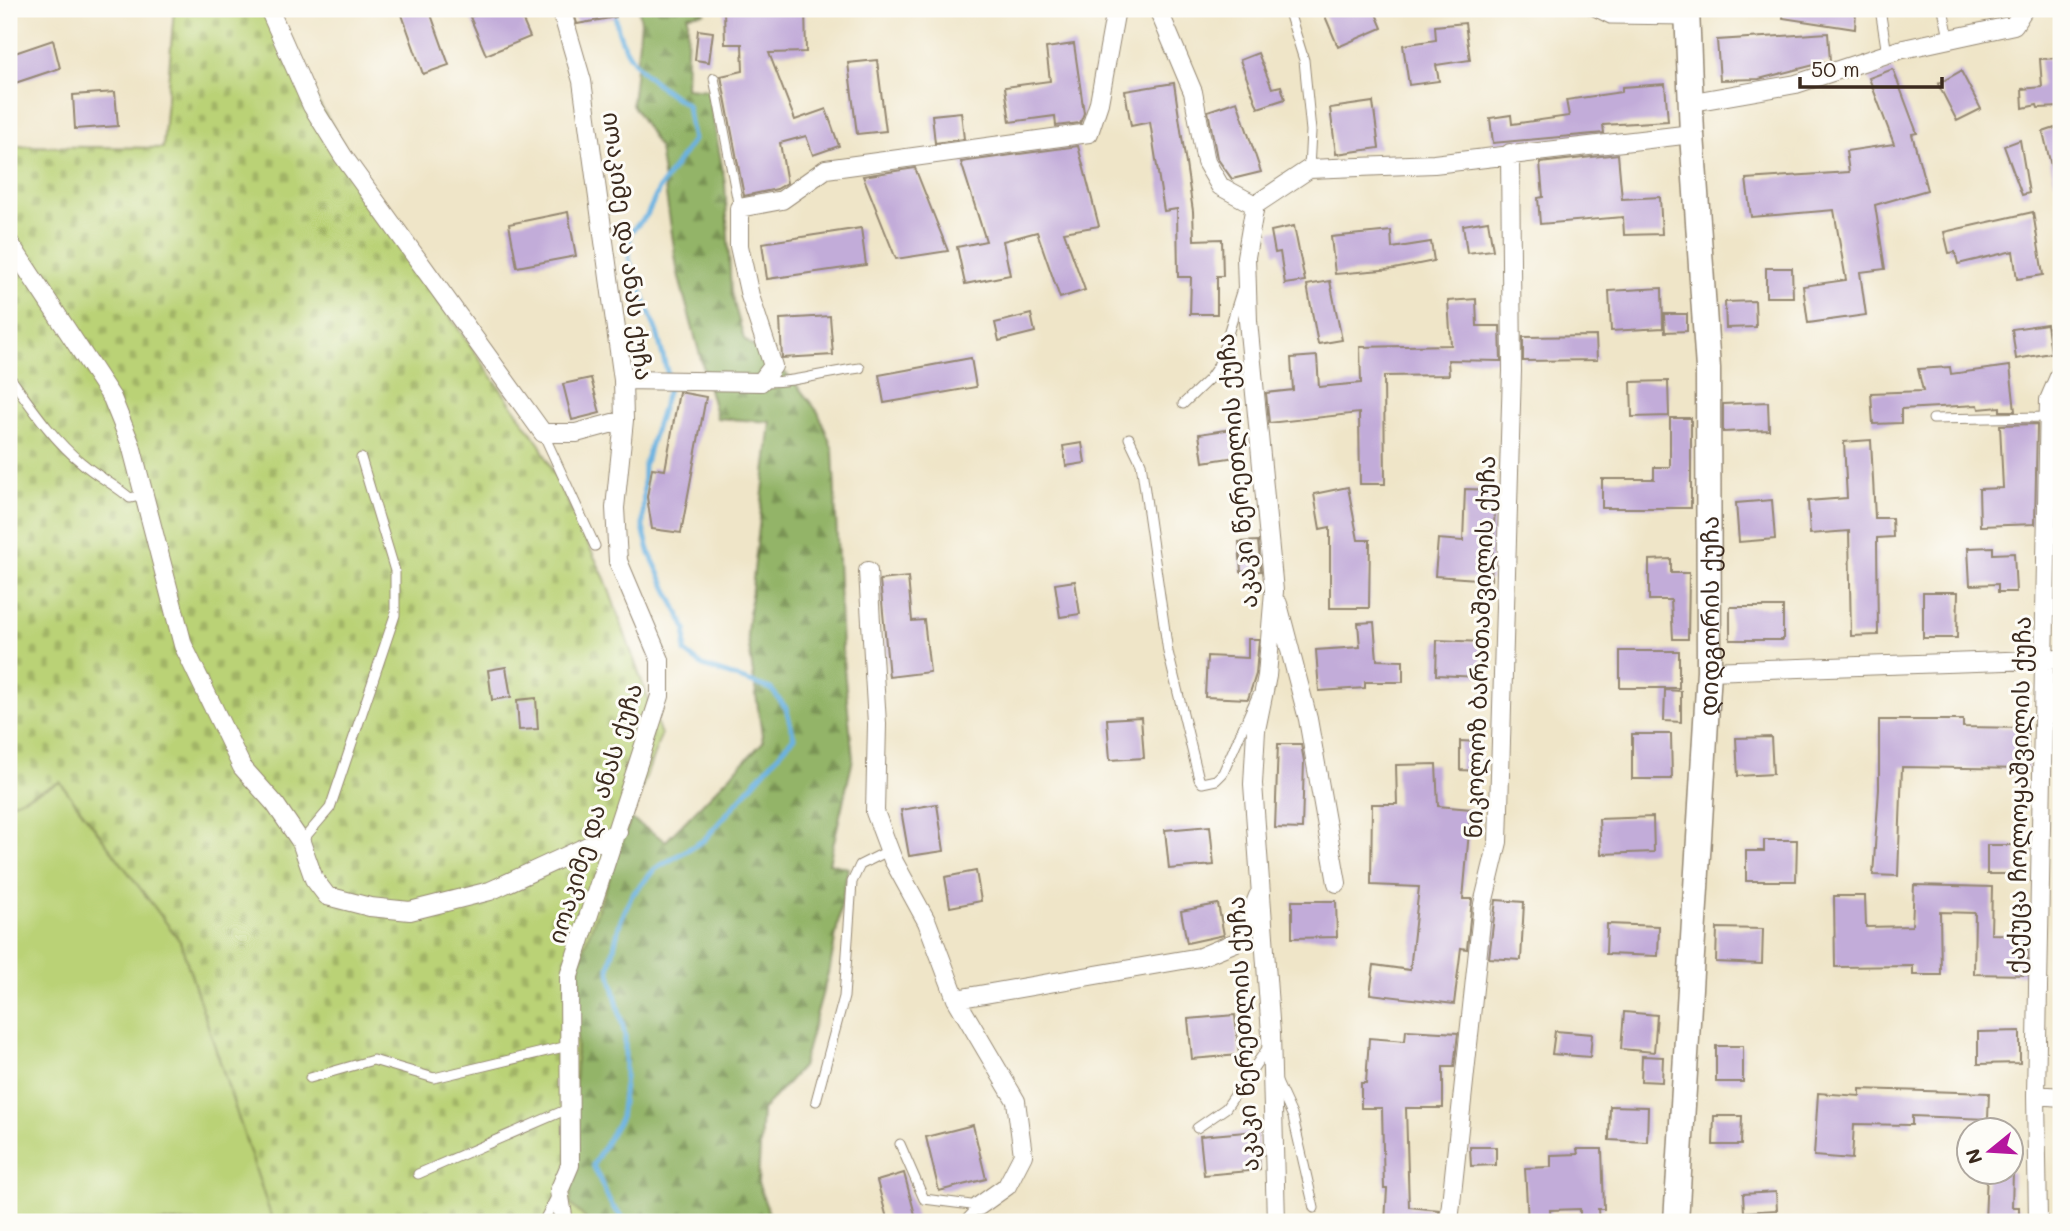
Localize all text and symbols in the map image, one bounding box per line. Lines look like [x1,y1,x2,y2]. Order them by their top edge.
scale bar [1800,46,1942,90]
text: 50 m [1811,55,1860,82]
street label: იოაკიმე და ანას ქუჩა [597,110,661,382]
street label: აკაკი წერეთლის ქუჩა [1209,332,1263,610]
street label: ნიკოლოზ ბარათაშვილის ქუჩა [1457,455,1501,839]
street label: დიდგორის ქუჩა [1691,516,1725,717]
street label: ქაქუცა ჩოლოყაშვილის ქუჩა [1999,616,2037,974]
street label: იოაკიმე და ანას ქუჩა [540,679,648,947]
street label: აკაკი წერეთლის ქუჩა [1219,896,1265,1172]
north arrow [1954,1116,2024,1186]
text: N [1959,1146,1987,1167]

